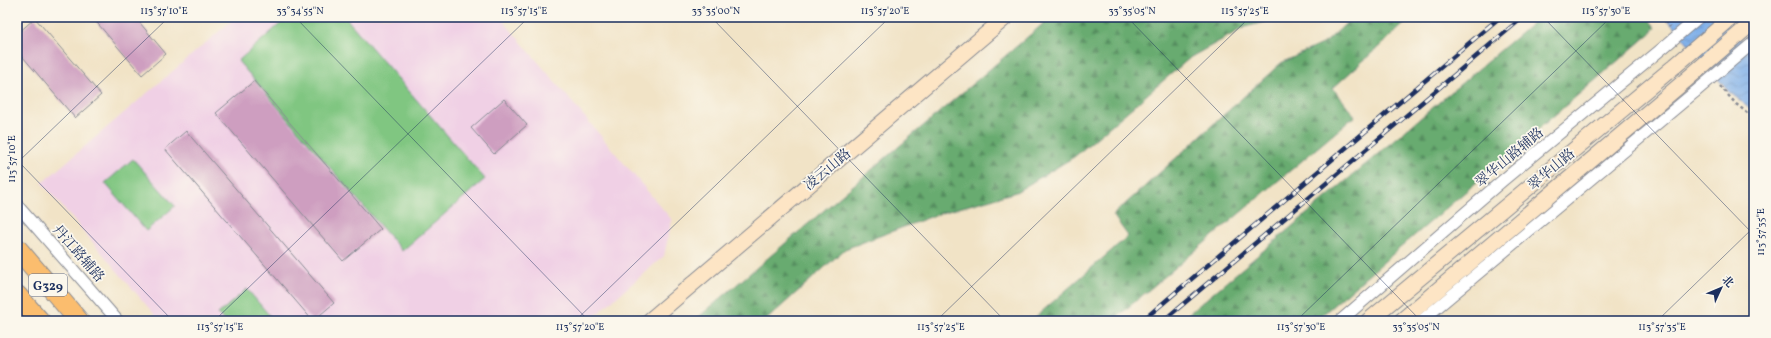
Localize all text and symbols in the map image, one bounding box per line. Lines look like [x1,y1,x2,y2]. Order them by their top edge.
text: 113°57'10"E [140,4,188,18]
text: 33°34'55"N [276,4,324,18]
text: 113°57'15"E [501,4,547,18]
text: 33°35'00"N [692,4,741,18]
text: 113°57'20"E [861,4,909,18]
text: 33°35'05"N [1108,4,1156,18]
text: 113°57'25"E [1221,4,1269,18]
text: 113°57'30"E [1582,4,1630,18]
street label: 翠华山路辅路 [1472,124,1548,192]
text: 113°57'10"E [5,135,19,183]
street label: 凌云山路 [800,145,856,195]
street label: 翠华山路 [1524,145,1580,195]
text: 113°57'35"E [1754,208,1768,256]
street label: 丹江路辅路 [48,221,108,287]
north arrow [1701,268,1741,308]
text: 北 [1718,273,1736,291]
road number: G329 [29,274,67,296]
text: 113°57'15"E [197,320,243,334]
text: 113°57'20"E [556,320,604,334]
text: 113°57'25"E [917,320,965,334]
text: 113°57'30"E [1277,320,1325,334]
text: 33°35'05"N [1392,320,1440,334]
text: 113°57'35"E [1638,320,1686,334]

